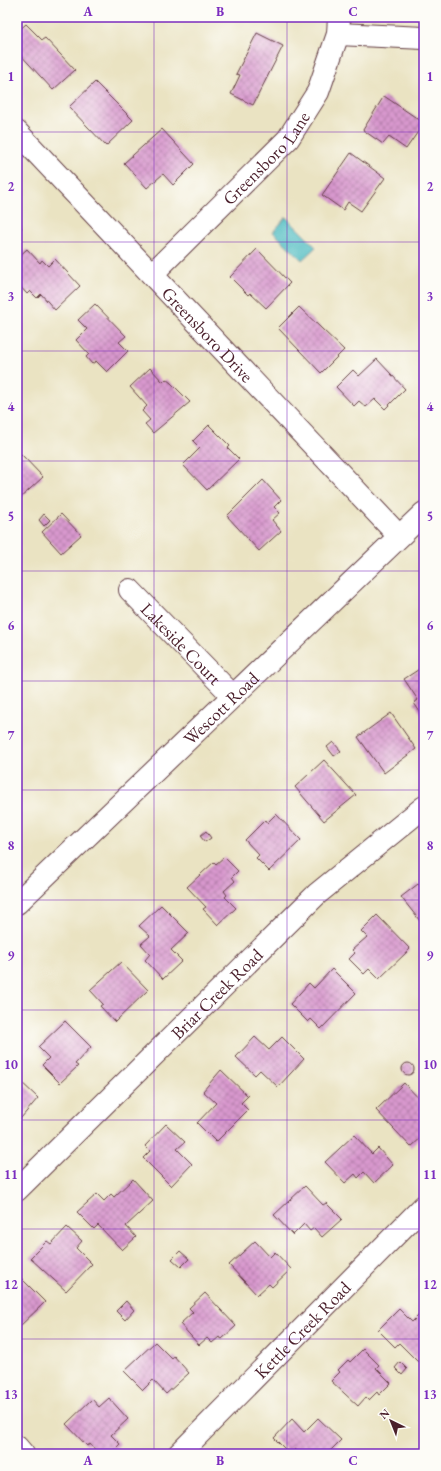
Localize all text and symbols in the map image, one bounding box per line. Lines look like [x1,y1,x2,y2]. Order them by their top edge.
text: A [82,3,93,20]
text: B [216,3,224,20]
text: C [348,3,358,20]
text: 1 [8,68,15,85]
text: 1 [427,68,434,85]
street label: Greensboro Lane [217,107,314,209]
text: 2 [8,178,15,195]
text: 2 [427,178,434,195]
street label: Greensboro Drive [157,281,259,387]
text: 3 [8,288,15,305]
text: 3 [427,288,434,305]
text: 4 [8,398,15,415]
text: 4 [427,398,434,415]
text: 5 [8,508,14,525]
text: 5 [427,508,433,525]
street label: Lakeside Court [136,597,227,689]
text: 6 [8,617,15,634]
text: 6 [427,617,434,634]
street label: Wescott Road [178,666,264,749]
text: 7 [8,727,15,744]
text: 7 [427,727,434,744]
text: 8 [8,837,15,854]
text: 8 [427,837,434,854]
street label: Briar Creek Road [165,942,268,1044]
text: 9 [8,947,15,964]
text: 9 [427,947,434,964]
text: 10 [4,1056,18,1073]
text: 10 [423,1056,437,1073]
text: 11 [4,1166,18,1183]
text: 11 [423,1166,437,1183]
street label: Kettle Creek Road [249,1275,356,1383]
text: 12 [4,1276,18,1293]
text: 12 [423,1276,437,1293]
text: 13 [4,1386,18,1403]
text: 13 [423,1386,437,1403]
north arrow [371,1401,411,1441]
text: N [376,1405,392,1422]
text: A [82,1452,93,1469]
text: B [216,1452,224,1469]
text: C [348,1452,358,1469]

